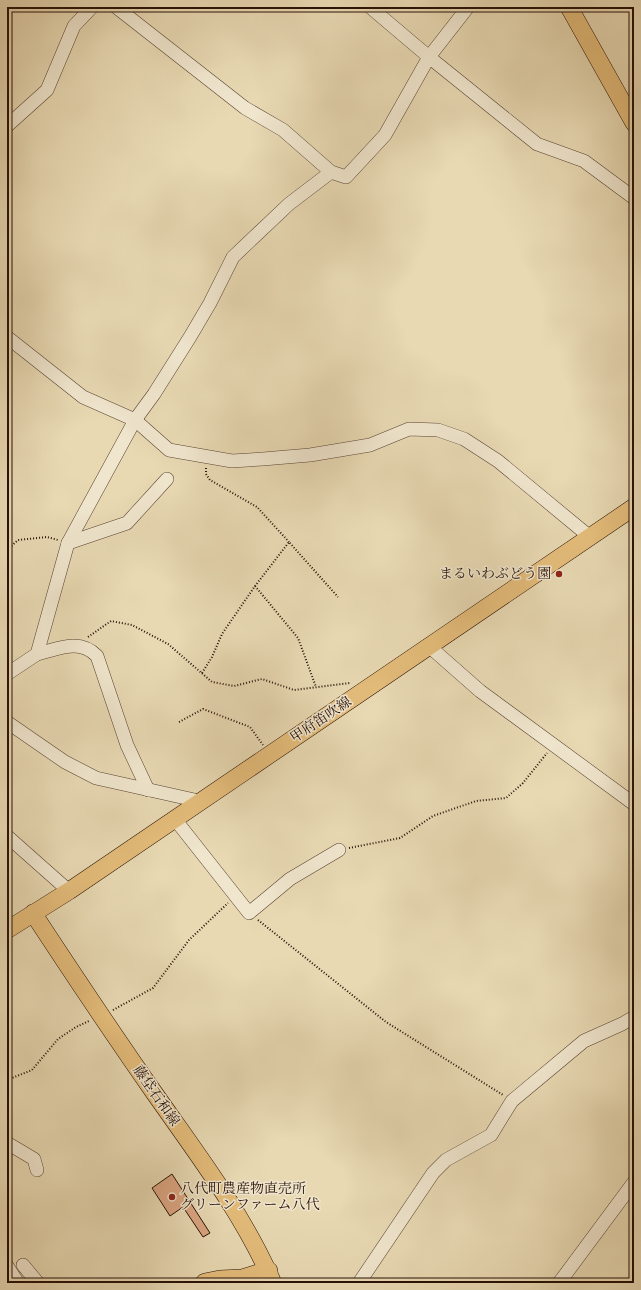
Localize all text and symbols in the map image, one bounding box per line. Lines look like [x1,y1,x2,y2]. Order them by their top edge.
place label: まるいわぶどう園 [439,566,551,581]
marker: まるいわぶどう園 [554,569,564,579]
street label: 甲府笛吹線 [288,694,354,745]
street label: 藤垈石和線 [130,1062,183,1129]
place label: 八代町農産物直売所 グリーンファーム八代 [180,1181,319,1212]
marker: 八代町農産物直売所 グリーンファーム八代 [167,1192,177,1202]

